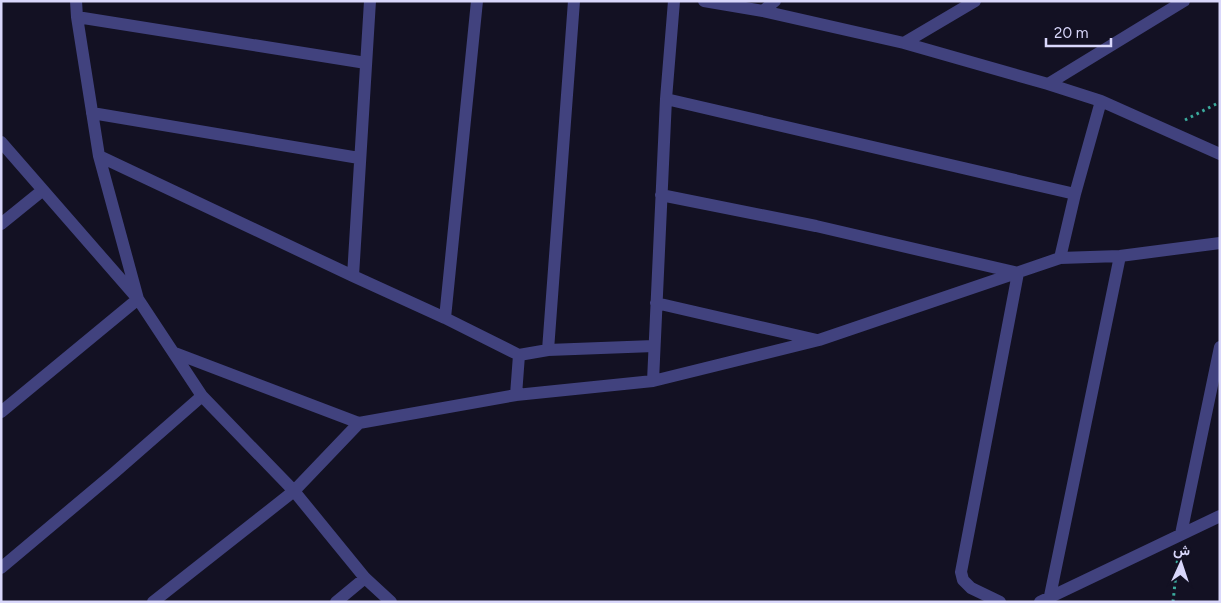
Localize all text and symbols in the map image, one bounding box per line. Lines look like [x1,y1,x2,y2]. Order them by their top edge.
scale bar [1046,15,1111,47]
text: 20 m [1054,24,1088,42]
north arrow [1156,538,1206,588]
text: ش [1173,542,1191,559]

